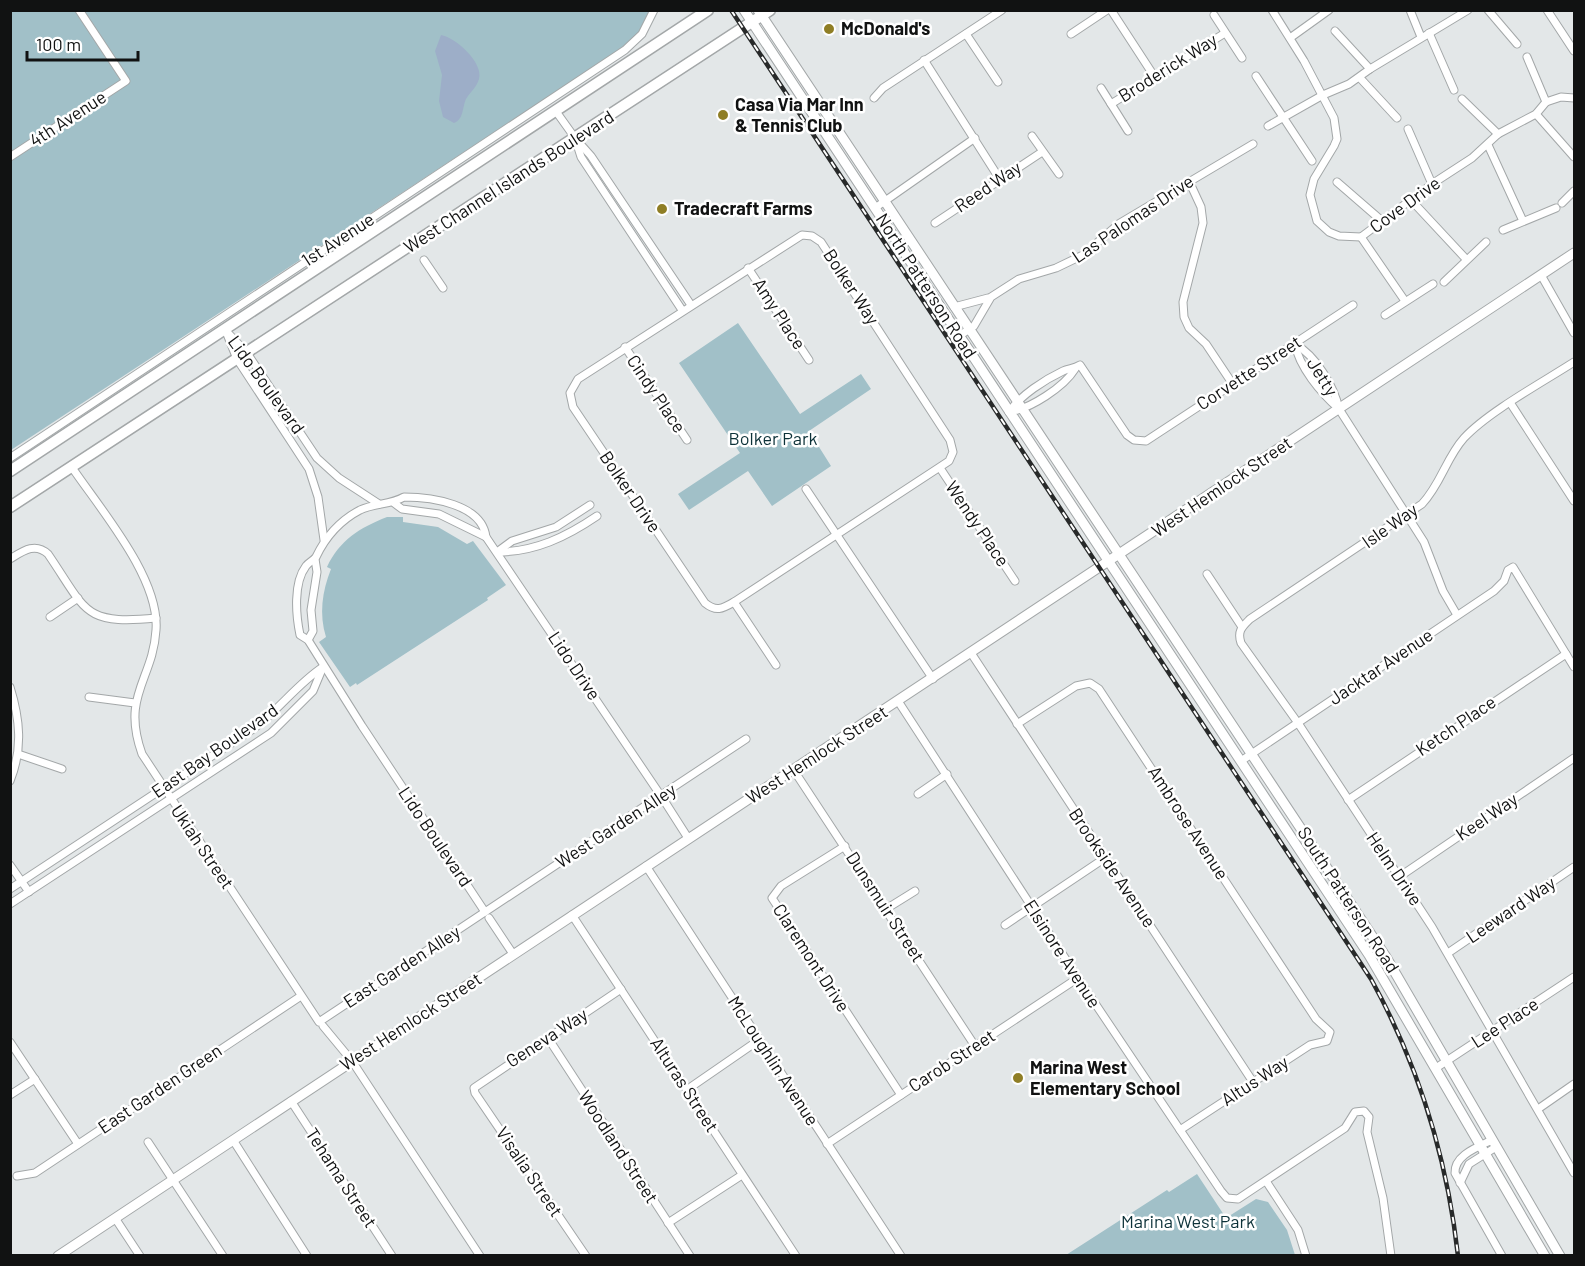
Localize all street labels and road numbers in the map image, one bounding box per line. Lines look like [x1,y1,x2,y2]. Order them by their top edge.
street label: Broderick Way [1114,28,1221,106]
street label: 4th Avenue [25,85,110,151]
street label: West Channel Islands Boulevard [399,105,618,257]
street label: Reed Way [950,156,1025,217]
street label: Las Palomas Drive [1067,169,1197,267]
street label: Cove Drive [1365,171,1444,237]
street label: 1st Avenue [297,208,378,271]
street label: North Patterson Road [872,209,982,362]
street label: Bolker Way [819,244,884,329]
street label: Amy Place [749,274,811,353]
street label: Corvette Street [1192,330,1305,414]
street label: Lido Boulevard [224,331,310,438]
street label: Cindy Place [623,350,691,437]
street label: Jetty [1303,353,1343,400]
street label: West Hemlock Street [1147,431,1296,541]
street label: Bolker Drive [595,446,666,536]
street label: Wendy Place [941,476,1015,571]
street label: Isle Way [1357,498,1422,552]
street label: Jacktar Avenue [1324,623,1437,709]
street label: Lido Drive [544,627,606,704]
street label: Ketch Place [1411,690,1500,760]
street label: East Bay Boulevard [147,698,282,802]
street label: West Hemlock Street [741,700,891,808]
street label: Ambrose Avenue [1144,762,1234,883]
street label: West Garden Alley [551,778,680,872]
street label: Lido Boulevard [394,782,477,891]
street label: Keel Way [1451,787,1522,845]
street label: Ukiah Street [167,800,239,893]
street label: Brookside Avenue [1065,803,1161,932]
street label: South Patterson Road [1293,822,1404,977]
street label: Helm Drive [1362,827,1427,909]
street label: Dunsmuir Street [842,847,930,966]
street label: Leeward Way [1461,871,1559,947]
street label: Elsinore Avenue [1020,895,1106,1012]
street label: Claremont Drive [769,899,855,1016]
street label: East Garden Alley [339,920,464,1012]
street label: West Hemlock Street [335,967,485,1075]
street label: McLoughlin Avenue [724,991,824,1130]
street label: Lee Place [1467,992,1542,1052]
street label: Geneva Way [501,1003,591,1072]
street label: Carob Street [904,1024,999,1096]
street label: Alturas Street [646,1033,724,1136]
street label: East Garden Green [93,1039,226,1138]
street label: Altus Way [1217,1050,1292,1110]
street label: Woodland Street [574,1086,663,1207]
street label: Visalia Street [492,1122,568,1221]
street label: Tehama Street [301,1124,382,1231]

